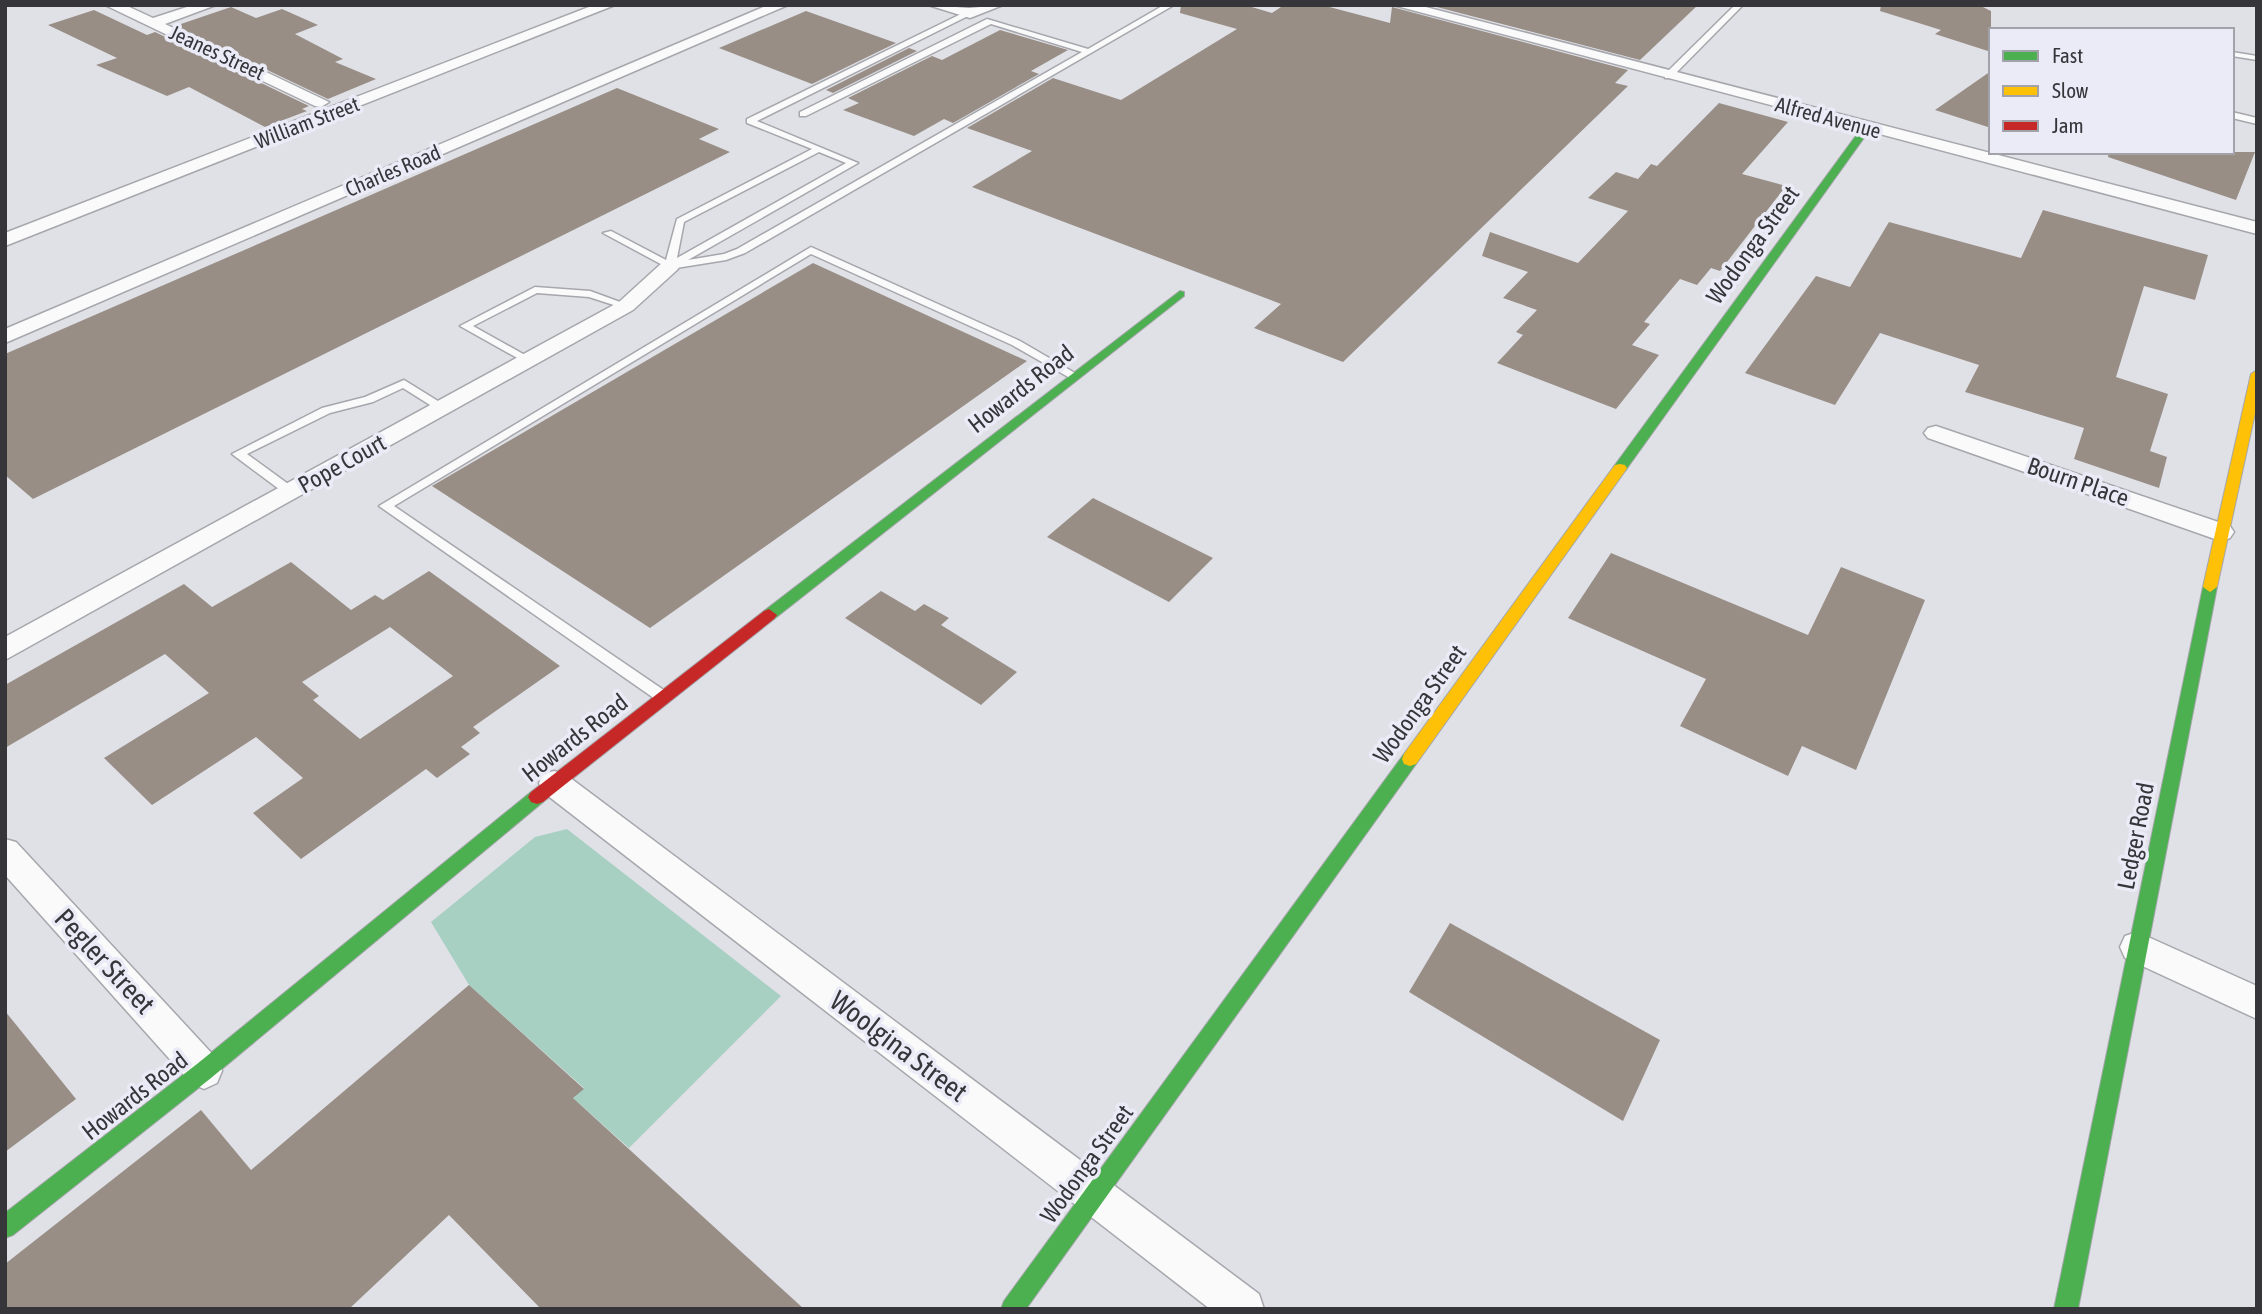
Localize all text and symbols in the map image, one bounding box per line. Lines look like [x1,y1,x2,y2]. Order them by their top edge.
street label: Jeanes Street [166,20,269,85]
legend [1989,28,2234,154]
text: Fast [2052,43,2083,67]
text: Slow [2052,78,2089,102]
street label: William Street [251,91,362,153]
street label: Alfred Avenue [1773,91,1884,143]
text: Jam [2052,113,2084,137]
street label: Charles Road [341,139,444,201]
street label: Wodonga Street [1701,180,1804,309]
street label: Howards Road [963,339,1079,438]
street label: Pope Court [293,428,390,499]
street label: Bourn Place [2024,452,2132,511]
street label: Wodonga Street [1368,639,1471,768]
street label: Howards Road [517,688,633,787]
street label: Ledger Road [2112,780,2159,892]
street label: Pegler Street [48,902,162,1020]
street label: Woolgina Street [824,984,974,1108]
street label: Howards Road [77,1046,193,1145]
street label: Wodonga Street [1035,1099,1138,1228]

